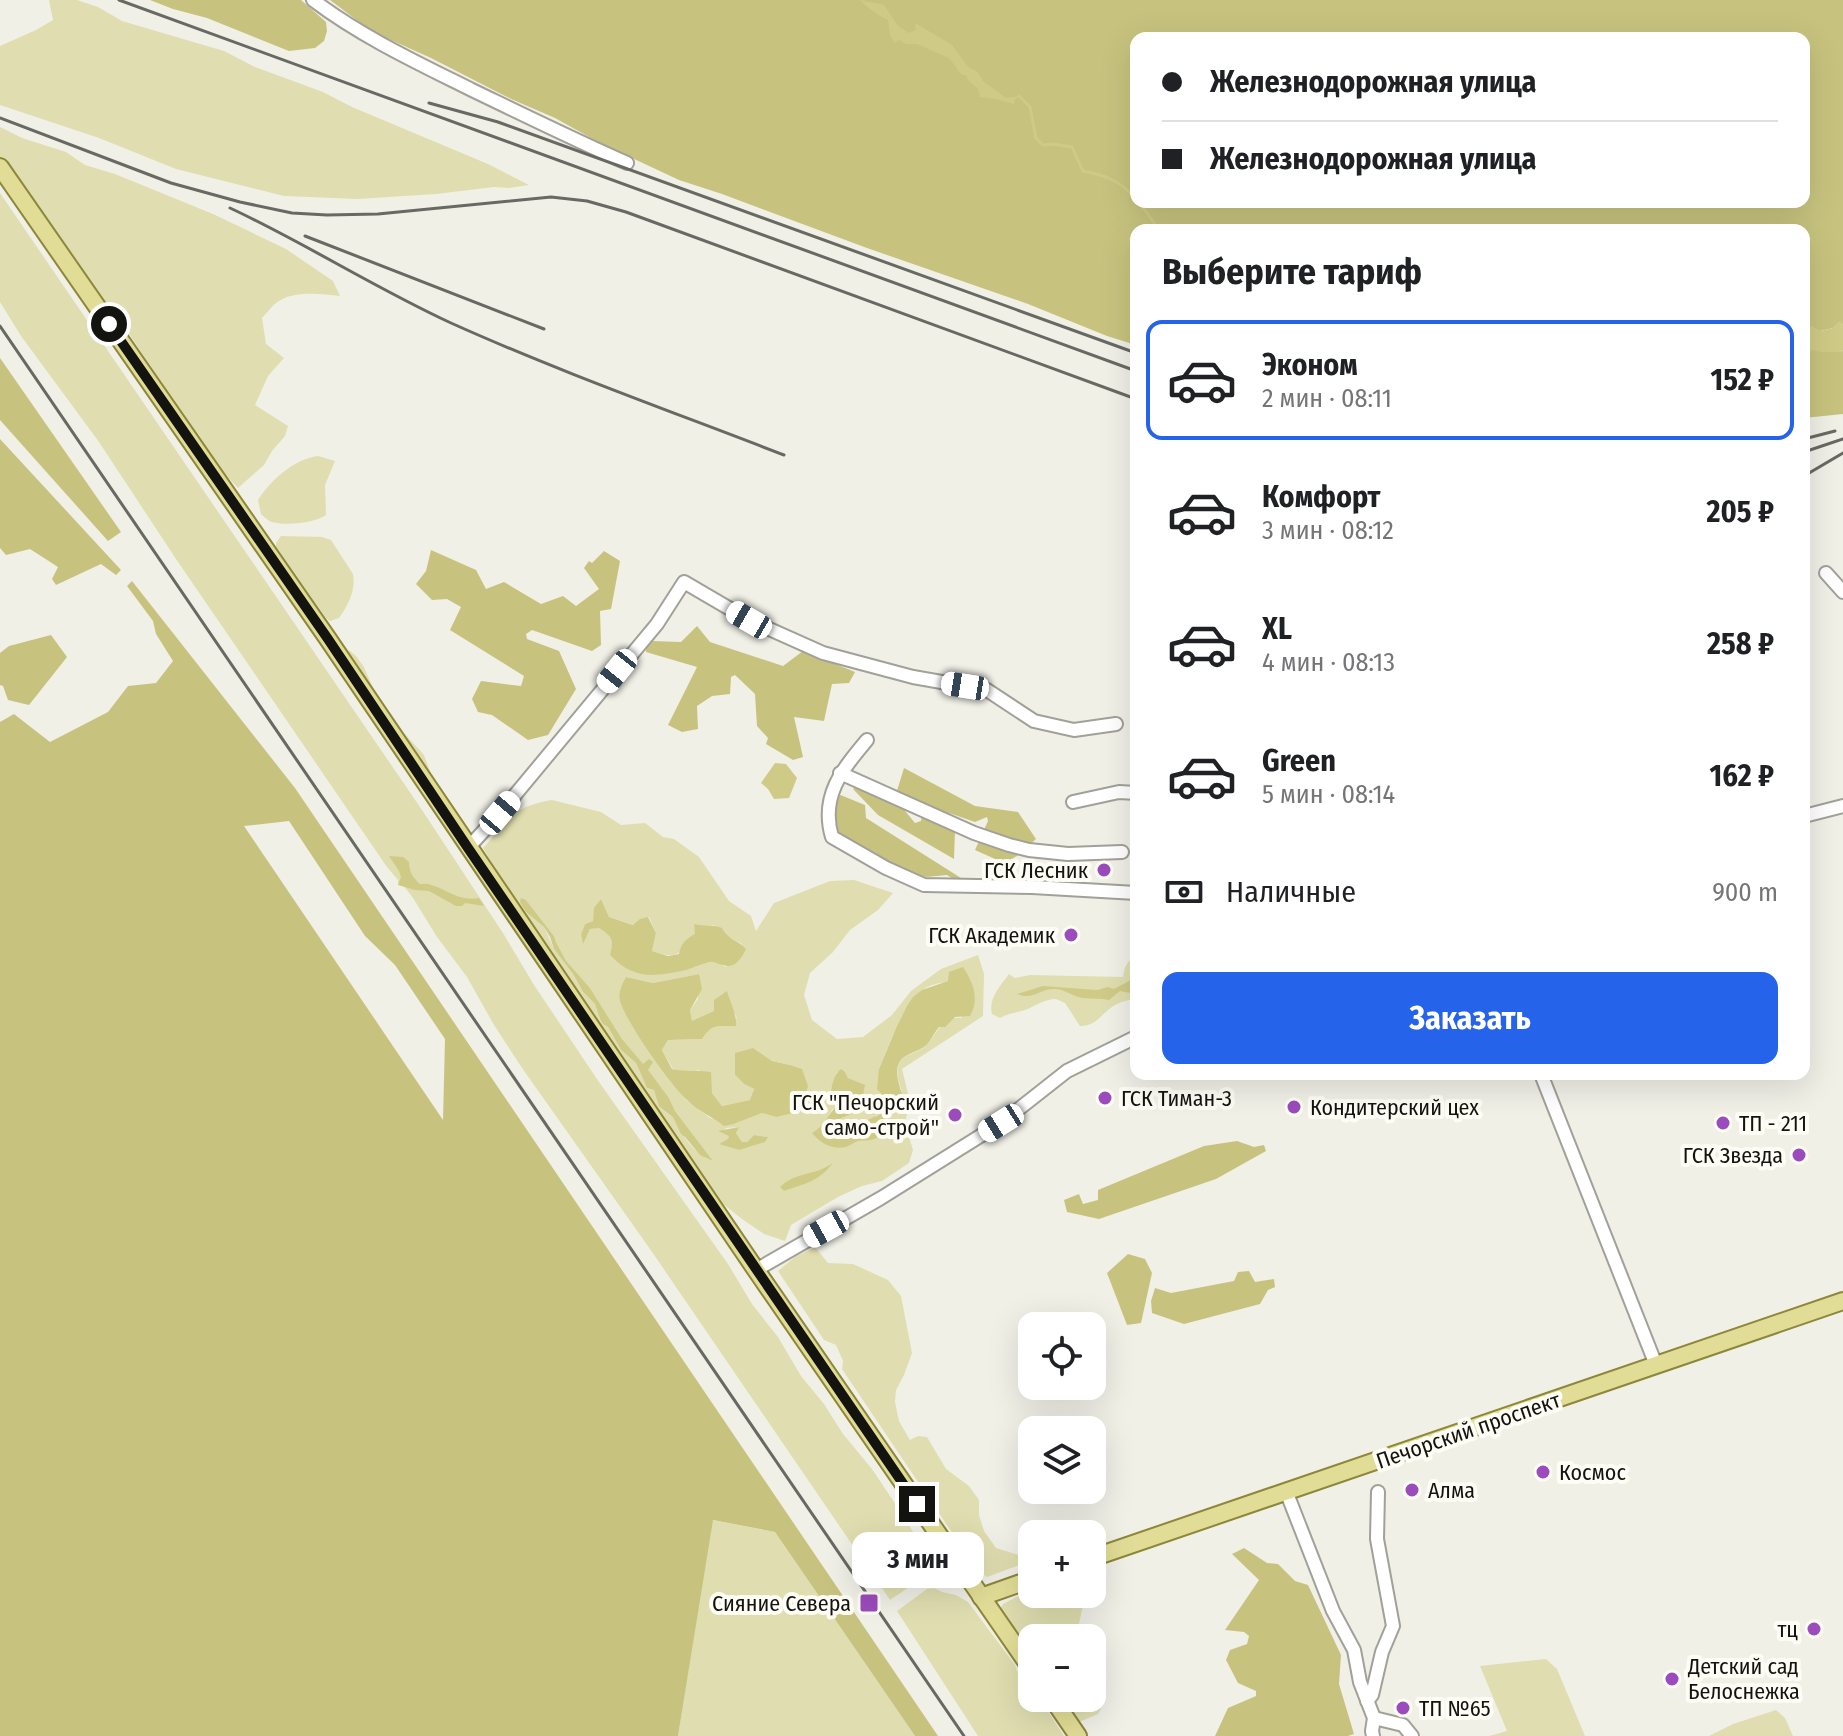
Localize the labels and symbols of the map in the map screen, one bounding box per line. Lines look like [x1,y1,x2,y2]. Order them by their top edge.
route start [91,306,127,342]
car [722,598,776,642]
car [593,645,641,697]
car [939,670,991,702]
car [475,787,525,839]
place label: ГСК Лесник [984,857,1089,884]
marker: ГСК Лесник [1095,861,1113,879]
place label: ГСК Академик [928,922,1056,949]
marker: ГСК Академик [1062,926,1080,944]
place label: ГСК Тиман-3 [1121,1085,1232,1112]
place label: ГСК "Печорский само-строй" [792,1089,939,1141]
marker: ГСК Тиман-3 [1096,1089,1114,1107]
place label: Кондитерский цех [1310,1094,1479,1121]
marker: Кондитерский цех [1285,1098,1303,1116]
car [974,1100,1028,1146]
marker: ГСК "Печорский само-строй" [946,1106,964,1124]
place label: ТП - 211 [1739,1110,1807,1137]
marker: ТП - 211 [1714,1114,1732,1132]
place label: ГСК Звезда [1683,1142,1783,1169]
marker: ГСК Звезда [1790,1146,1808,1164]
car [799,1207,853,1251]
street label: Печорский проспект [1373,1386,1564,1475]
place label: Космос [1559,1459,1626,1486]
marker: Космос [1534,1463,1552,1481]
place label: Алма [1428,1477,1475,1504]
marker: Алма [1403,1481,1421,1499]
route end [899,1486,935,1522]
callout: 3 мин [851,1532,983,1588]
place label: Сияние Севера [712,1590,851,1617]
marker: Сияние Севера [858,1592,880,1614]
place label: тц [1777,1616,1798,1643]
marker: тц [1805,1620,1823,1638]
place label: Детский сад Белоснежка [1687,1653,1800,1705]
marker: Детский сад Белоснежка [1663,1670,1681,1688]
place label: ТП №65 [1419,1695,1491,1722]
marker: ТП №65 [1394,1699,1412,1717]

